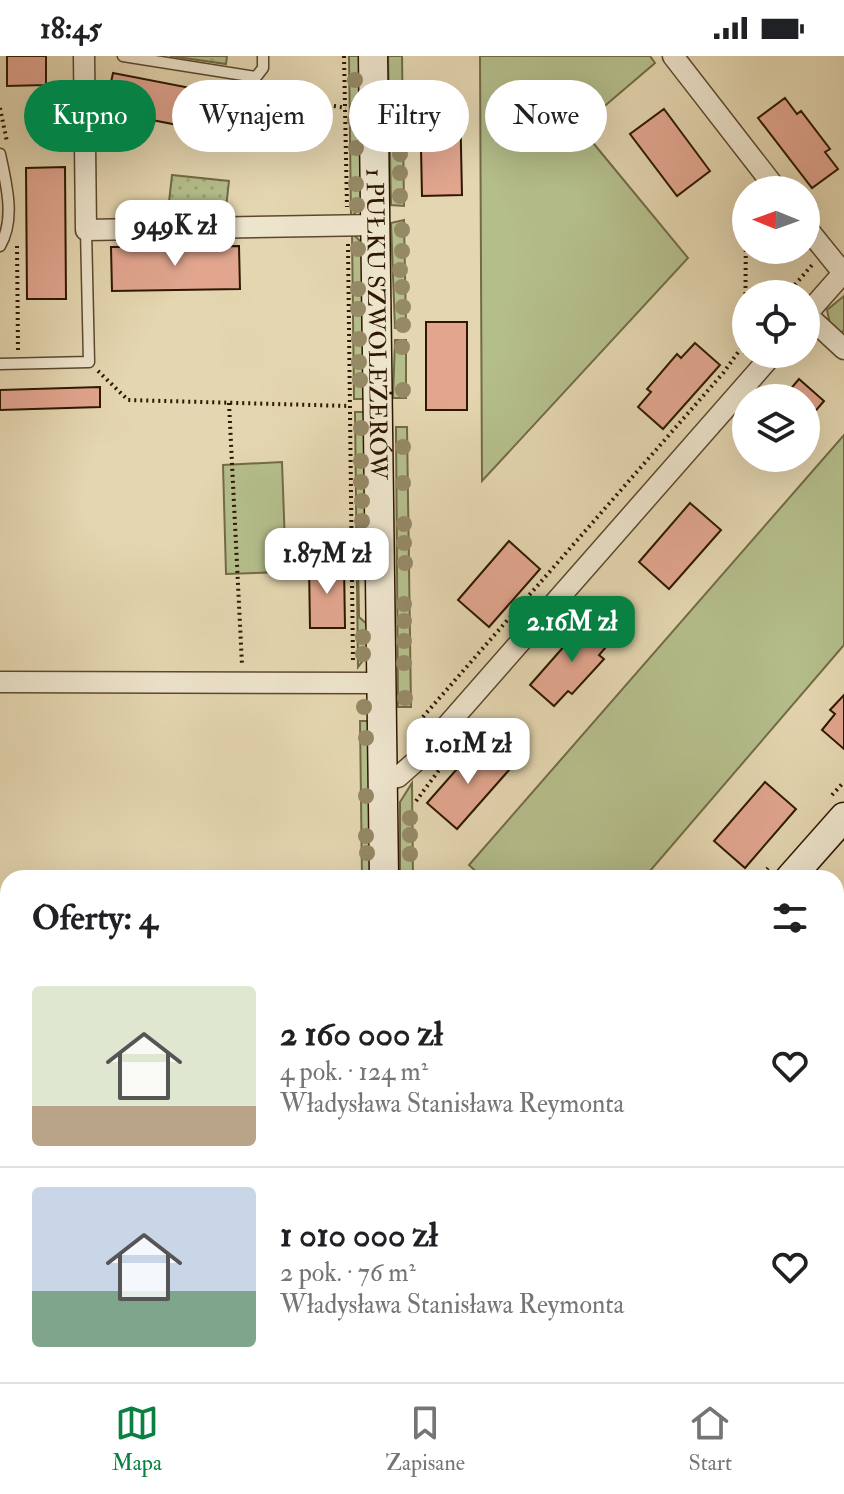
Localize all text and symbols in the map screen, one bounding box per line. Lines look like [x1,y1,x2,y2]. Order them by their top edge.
text: 18:45 [40,10,102,47]
chip: Kupno [24,80,156,152]
chip: Wynajem [172,80,333,152]
chip: Filtry [349,80,469,152]
chip: Nowe [485,80,607,152]
street label: 1 PUŁKU SZWOLEŻERÓW [359,168,395,481]
north arrow [732,176,820,264]
map controls [732,176,820,472]
pin: 949K zł [101,200,249,268]
text: 949K zł [133,210,217,242]
button: locate [732,280,820,368]
button: layers [732,384,820,472]
pin: 1.87M zł [244,528,410,596]
text: 1.87M zł [283,538,371,570]
pin: 2.16M zł [489,596,655,664]
text: 2.16M zł [527,606,617,638]
pin: 1.01M zł [385,718,551,786]
text: 1.01M zł [425,728,511,760]
icon: filters [768,896,812,940]
text: Oferty: 4 [32,897,157,940]
text: 2 160 000 zł [280,1013,443,1056]
icon: home [96,1018,192,1114]
icon: heart [768,1044,812,1088]
text: 4 pok. · 124 m² [280,1056,428,1088]
text: Władysława Stanisława Reymonta [280,1088,624,1120]
text: 1 010 000 zł [280,1214,438,1257]
icon: home [96,1219,192,1315]
icon: heart [768,1245,812,1289]
text: 2 pok. · 76 m² [280,1257,416,1289]
text: Władysława Stanisława Reymonta [280,1289,624,1321]
tab: Mapa [112,1401,162,1477]
tab: Zapisane [385,1401,465,1477]
tab: Start [688,1401,732,1477]

